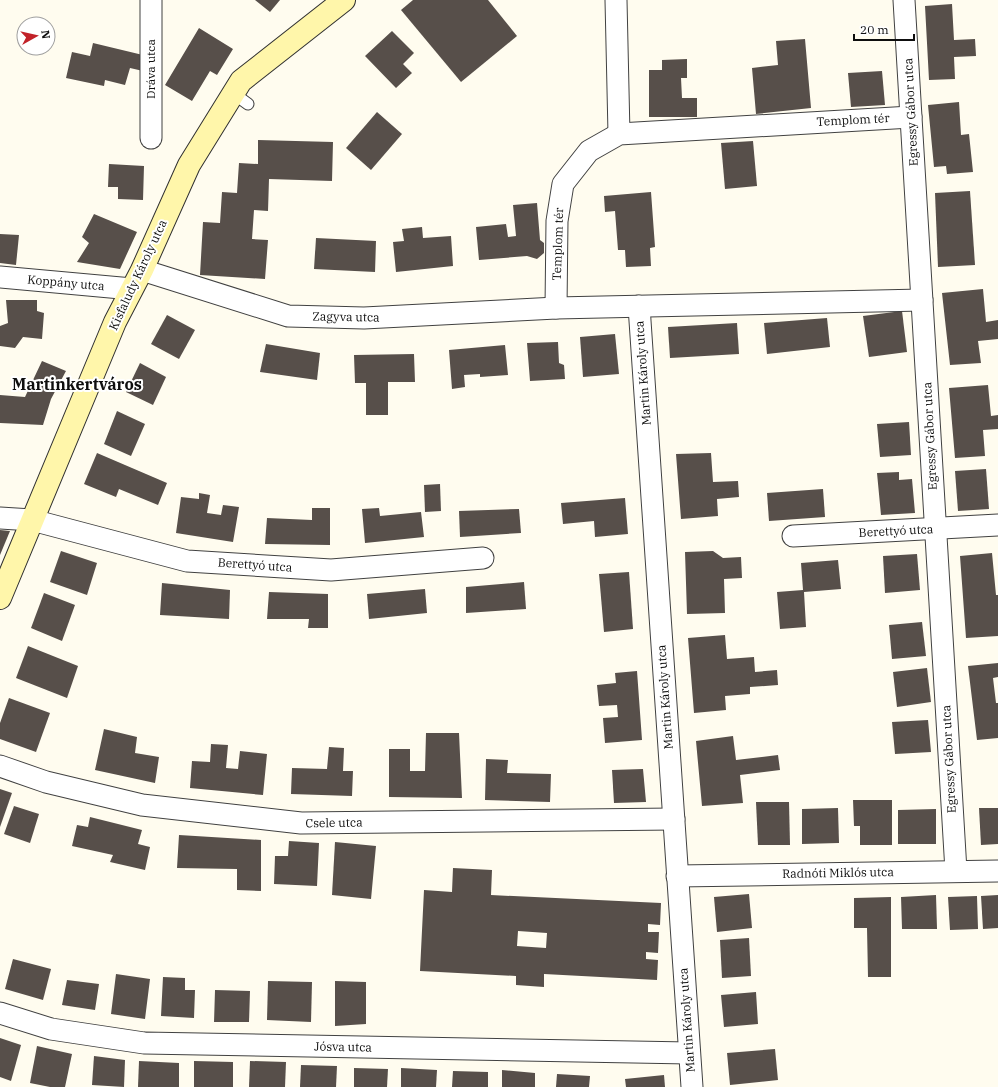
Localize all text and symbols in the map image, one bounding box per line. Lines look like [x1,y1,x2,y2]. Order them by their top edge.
north arrow [16,16,56,56]
scale bar [854,16,914,42]
text: 20 m [860,22,889,37]
text: N [38,29,53,40]
street label: Dráva utca [143,38,158,99]
street label: Egressy Gábor utca [900,57,921,167]
street label: Templom tér [816,110,891,129]
street label: Templom tér [549,207,566,281]
street label: Kisfaludy Károly utca [105,217,170,332]
street label: Koppány utca [27,272,106,293]
street label: Zagyva utca [312,308,380,325]
street label: Martin Károly utca [631,320,654,426]
district label: Martinkertváros [12,374,142,394]
street label: Egressy Gábor utca [919,381,940,491]
street label: Berettyó utca [858,521,934,540]
street label: Berettyó utca [217,554,293,575]
street label: Martin Károly utca [653,644,676,750]
street label: Egressy Gábor utca [938,704,959,814]
street label: Csele utca [305,814,363,830]
street label: Radnóti Miklós utca [782,864,894,881]
street label: Martin Károly utca [675,967,698,1073]
street label: Jósva utca [314,1038,373,1055]

